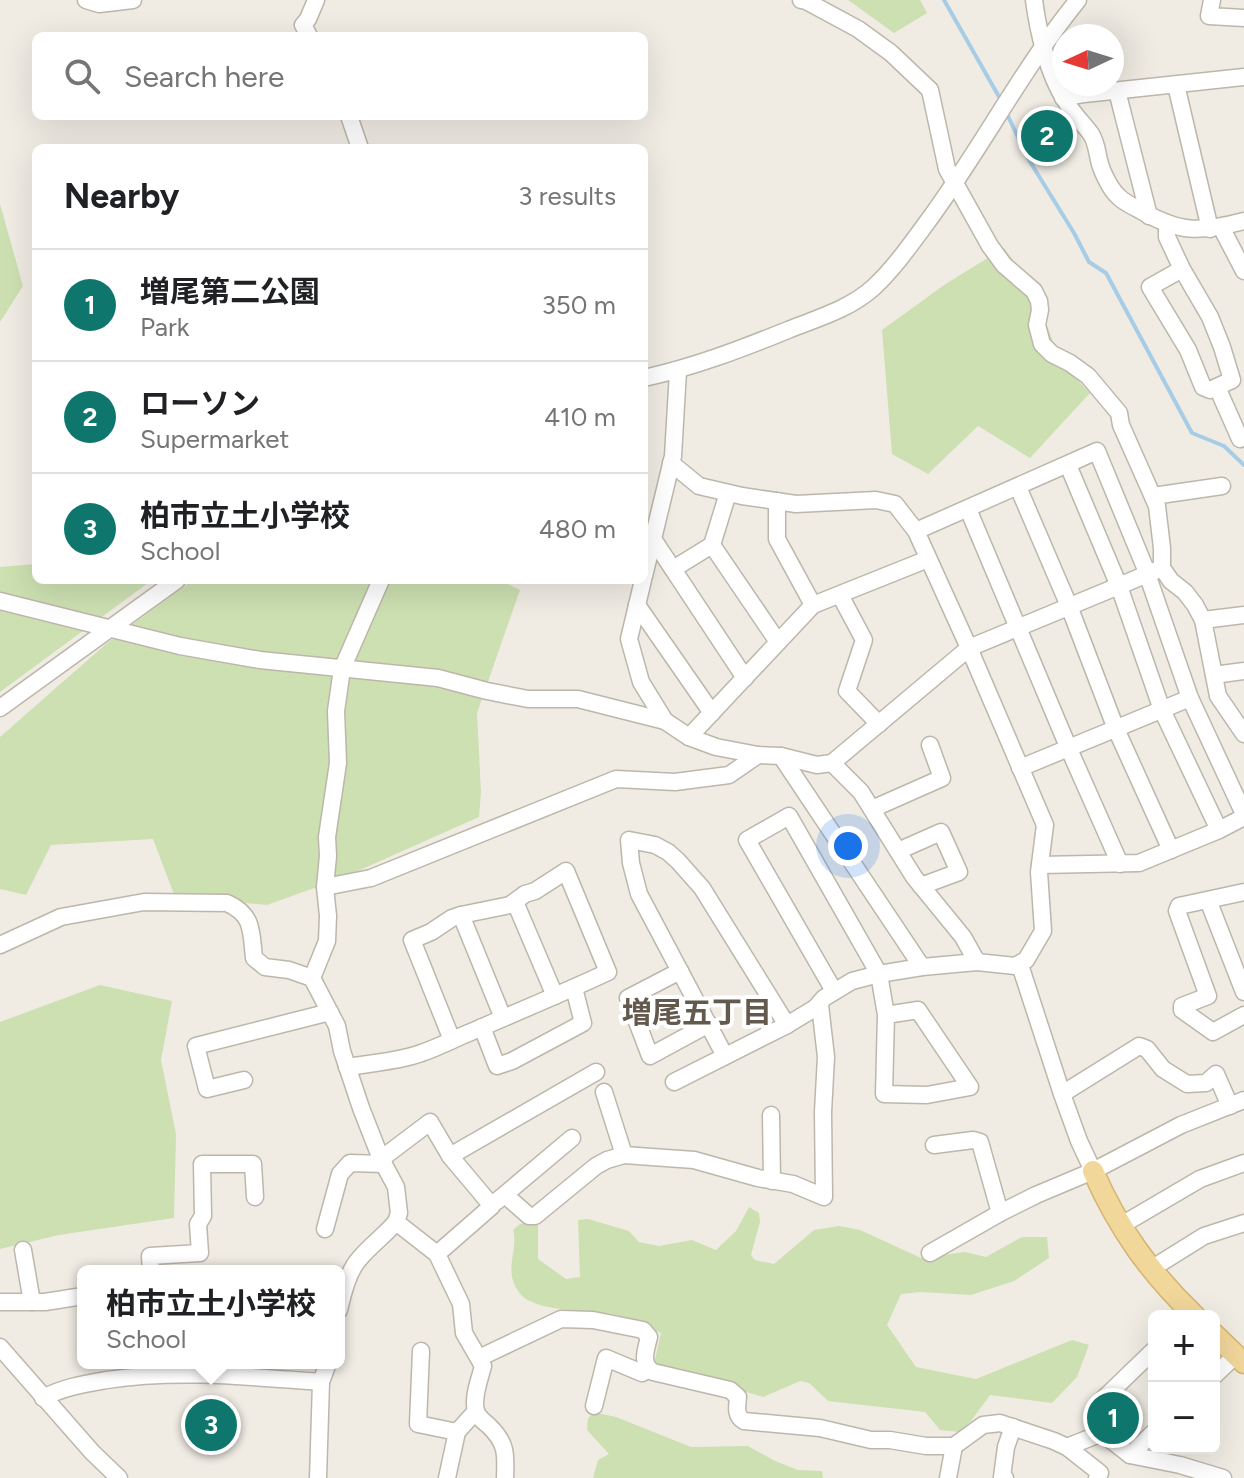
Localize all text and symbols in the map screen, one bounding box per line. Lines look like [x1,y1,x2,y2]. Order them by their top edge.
north arrow [1052,24,1124,96]
search box [32,32,648,120]
icon: search [60,54,104,98]
text: Search here [124,58,284,95]
pin: 2 [1021,106,1073,166]
text: Nearby [64,176,179,217]
text: 3 results [518,180,616,212]
text: 増尾第二公園 [140,273,320,310]
text: 1 [85,289,95,321]
text: 350 m [542,289,616,321]
text: Park [140,311,189,343]
text: ローソン [140,385,260,422]
text: 2 [82,401,98,433]
text: 410 m [544,401,616,433]
text: Supermarket [140,423,289,455]
text: 柏市立土小学校 [140,497,350,534]
text: 3 [83,513,97,545]
text: 480 m [539,513,616,545]
text: School [140,535,220,567]
your location [828,826,868,866]
district label: 増尾五丁目 [622,994,772,1031]
popup [77,1265,345,1369]
text: 柏市立土小学校 [106,1285,316,1322]
map controls [1148,1310,1220,1454]
button: + [1148,1310,1220,1382]
text: School [106,1323,186,1355]
button: − [1148,1382,1220,1454]
pin: 1 [1087,1388,1139,1448]
pin: 3 [185,1395,237,1455]

